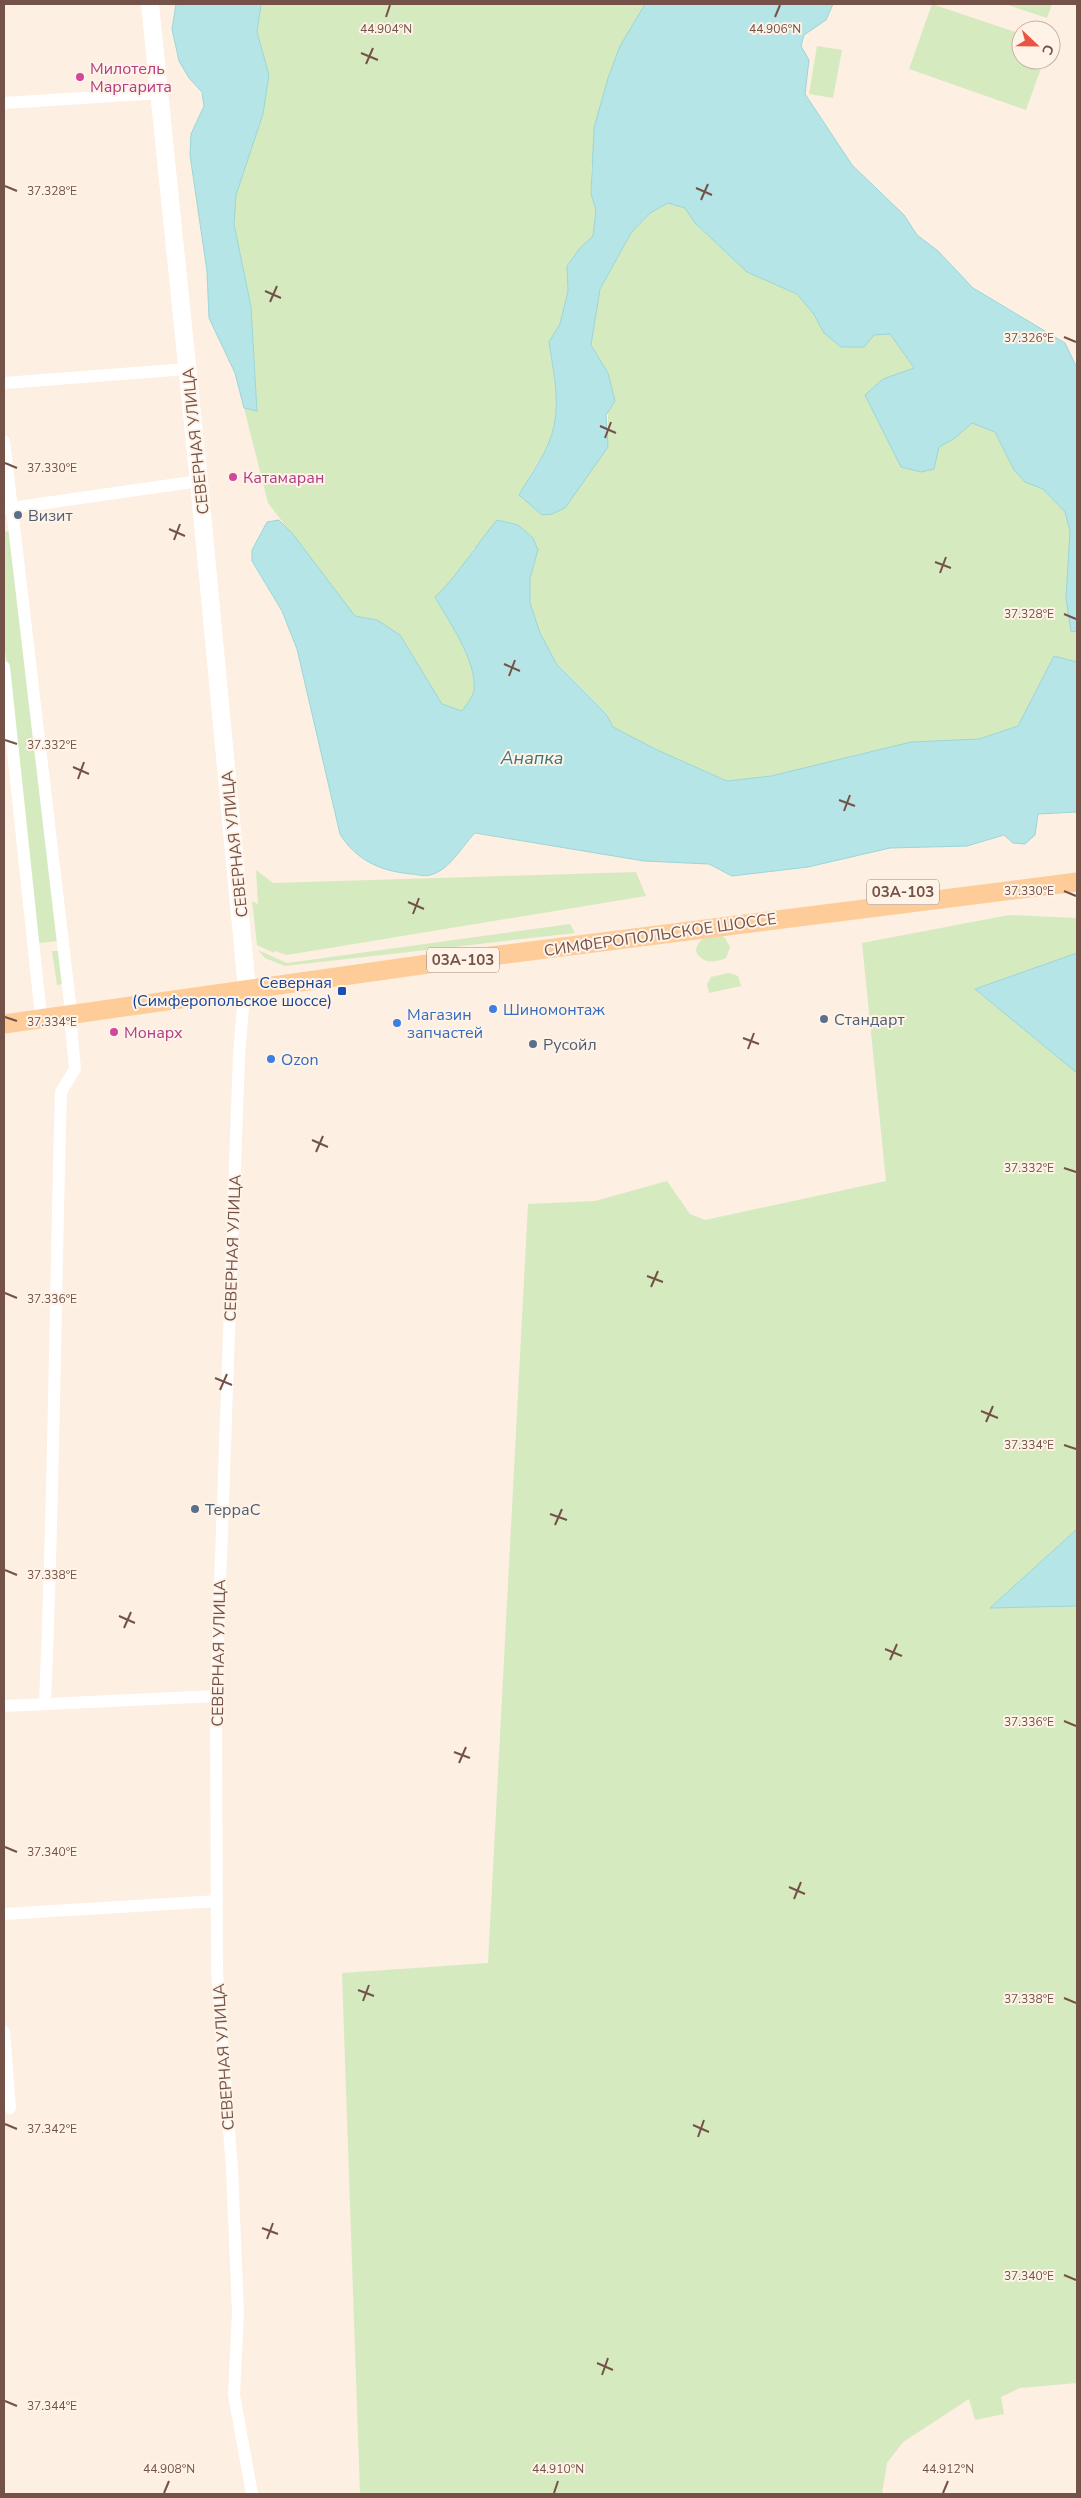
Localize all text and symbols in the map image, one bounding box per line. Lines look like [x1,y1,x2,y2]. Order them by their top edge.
north arrow [1011,20,1061,70]
text: 44.904°N [360,21,412,37]
text: 44.906°N [749,21,801,37]
text: С [1037,42,1058,58]
place label: Милотель Маргарита [90,58,172,98]
marker: Милотель Маргарита [74,71,86,83]
text: 37.328°E [27,183,77,199]
text: 37.326°E [1004,330,1054,346]
street label: СЕВЕРНАЯ УЛИЦА [177,366,215,515]
text: 37.330°E [27,460,77,476]
place label: Катамаран [243,467,324,489]
marker: Катамаран [227,471,239,483]
place label: Визит [28,505,73,527]
marker: Визит [12,509,24,521]
text: 37.328°E [1004,606,1054,622]
text: 37.332°E [27,737,77,753]
water label: Анапка [499,746,564,770]
street label: СЕВЕРНАЯ УЛИЦА [216,769,254,918]
road number: 03А-103 [867,880,939,904]
text: 37.330°E [1004,883,1054,899]
street label: СИМФЕРОПОЛЬСКОЕ ШОССЕ [542,908,778,962]
road number: 03А-103 [427,948,499,972]
place label: Северная (Симферопольское шоссе) [132,972,332,1012]
marker: Северная (Симферопольское шоссе) [336,985,348,997]
place label: Шиномонтаж [503,999,605,1021]
marker: Шиномонтаж [487,1003,499,1015]
place label: Магазин запчастей [407,1004,483,1044]
place label: Стандарт [834,1009,905,1031]
marker: Стандарт [818,1013,830,1025]
text: 37.334°E [27,1014,77,1030]
marker: Магазин запчастей [391,1017,403,1029]
place label: Монарх [124,1022,183,1044]
marker: Монарх [108,1026,120,1038]
place label: Русойл [543,1034,597,1056]
marker: Русойл [527,1038,539,1050]
place label: Ozon [281,1049,319,1071]
marker: Ozon [265,1053,277,1065]
text: 37.332°E [1004,1160,1054,1176]
street label: СЕВЕРНАЯ УЛИЦА [219,1174,247,1322]
text: 37.336°E [27,1291,77,1307]
text: 37.334°E [1004,1437,1054,1453]
place label: ТерраС [205,1499,261,1521]
marker: ТерраС [189,1503,201,1515]
text: 37.338°E [27,1567,77,1583]
street label: СЕВЕРНАЯ УЛИЦА [207,1579,231,1727]
text: 37.336°E [1004,1714,1054,1730]
text: 37.340°E [27,1844,77,1860]
street label: СЕВЕРНАЯ УЛИЦА [208,1982,240,2131]
text: 37.338°E [1004,1991,1054,2007]
text: 37.342°E [27,2121,77,2137]
text: 37.340°E [1004,2268,1054,2284]
text: 37.344°E [27,2398,77,2414]
text: 44.908°N [143,2461,195,2477]
text: 44.910°N [532,2461,584,2477]
text: 44.912°N [922,2461,974,2477]

